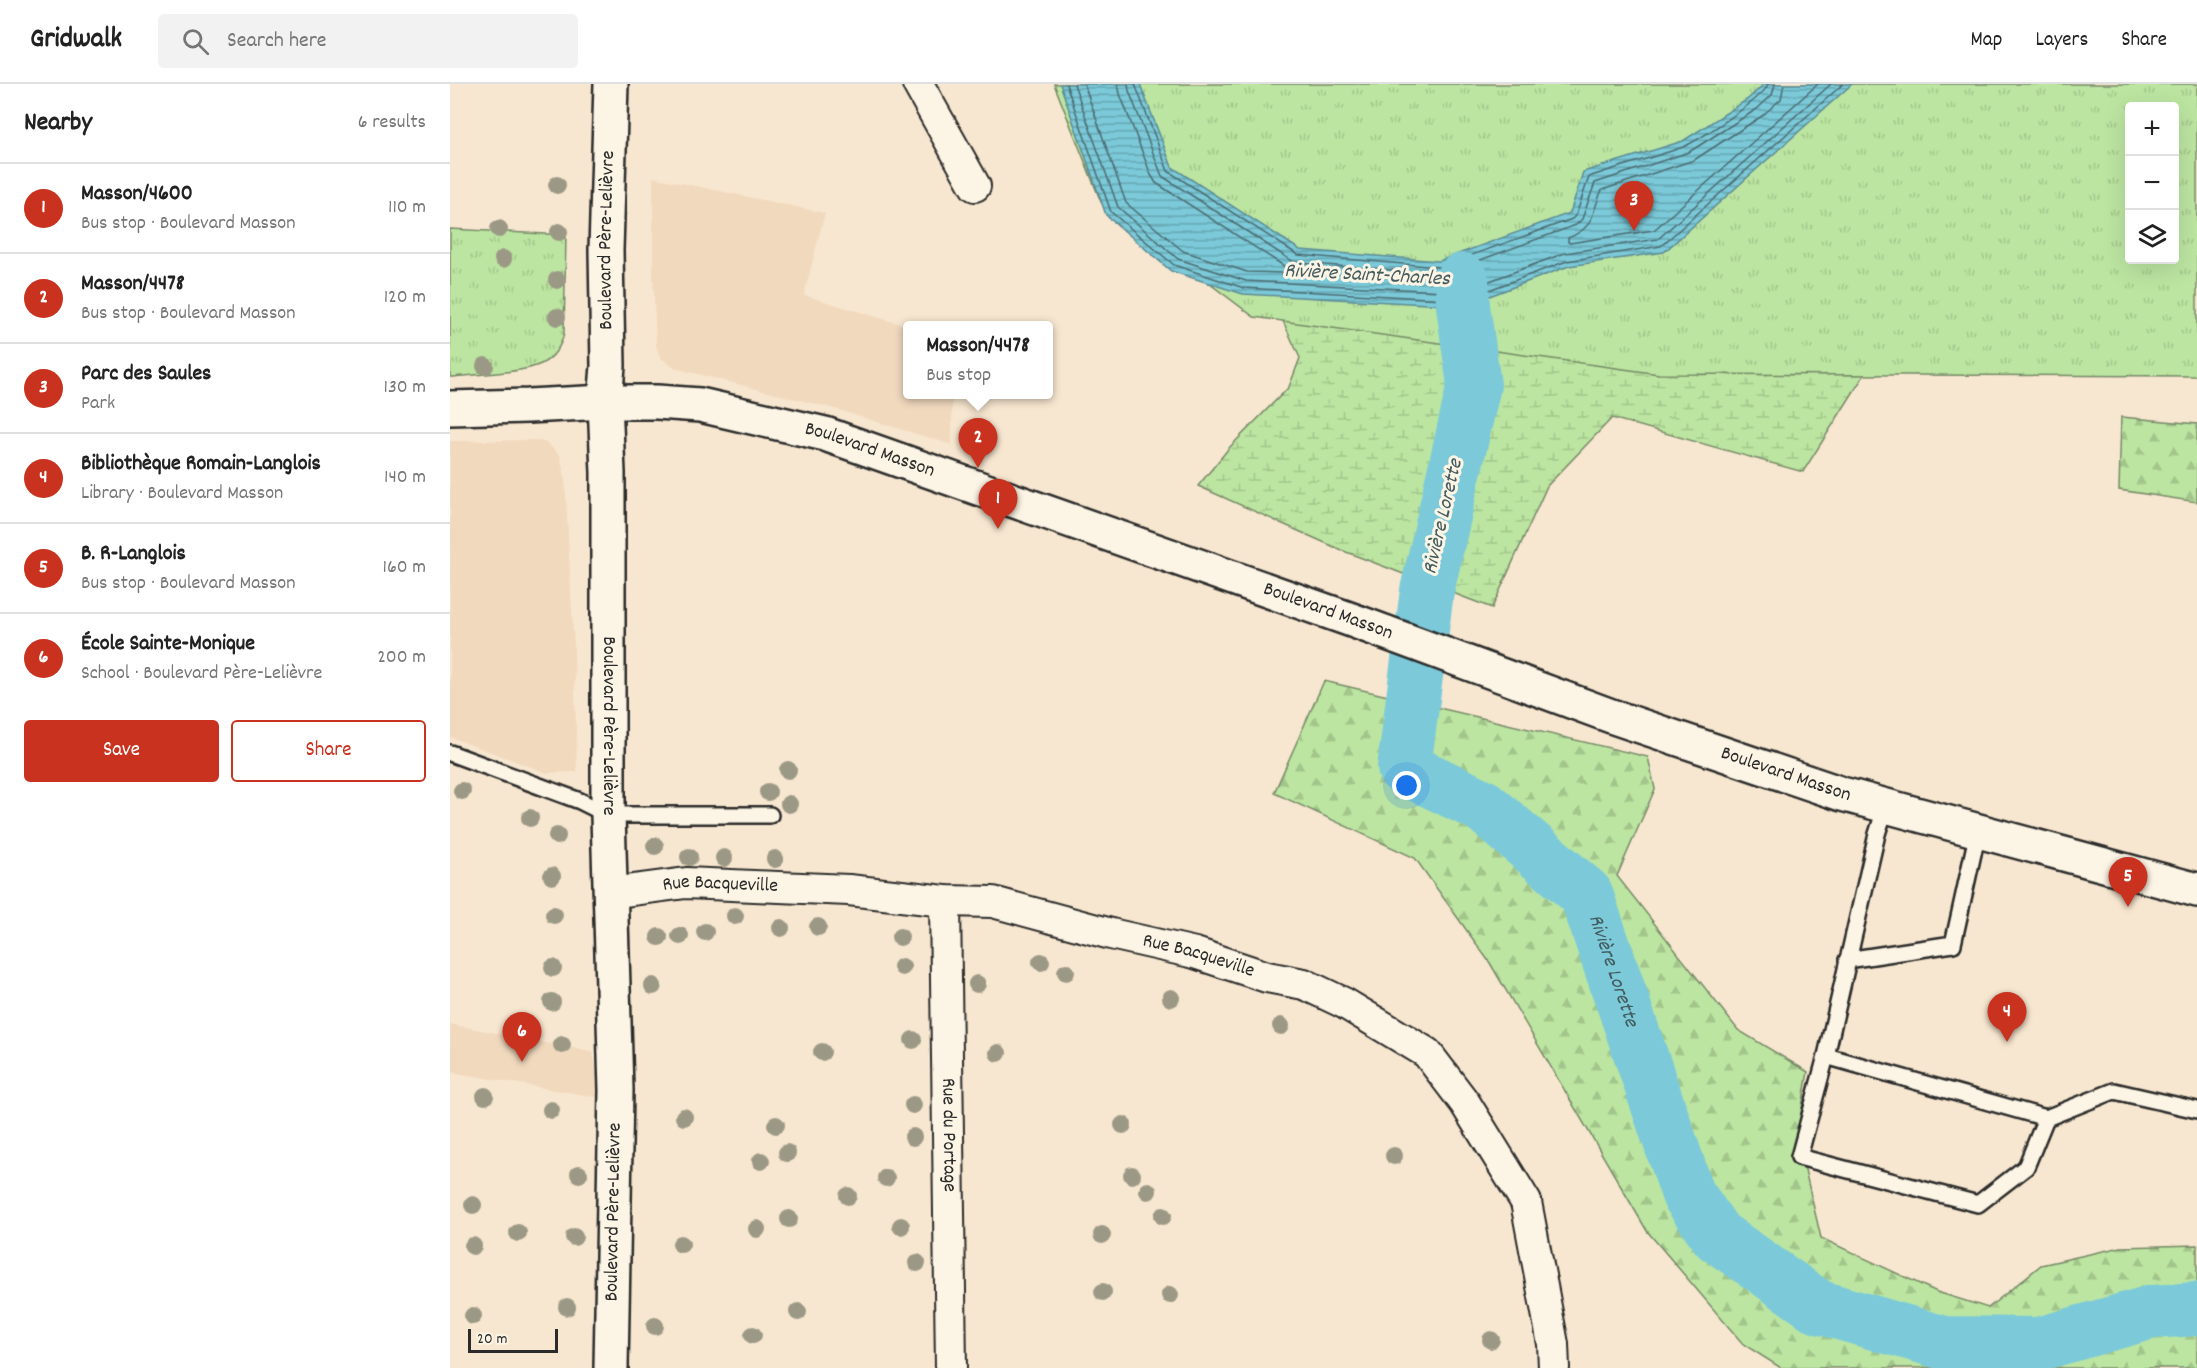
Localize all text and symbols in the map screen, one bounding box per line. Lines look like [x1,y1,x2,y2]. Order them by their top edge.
search box [158,14,578,68]
text: Gridwalk [30,21,122,61]
icon: search [179,25,212,58]
text: Search here [227,26,327,57]
text: Map [1971,26,2002,56]
text: Layers [2035,26,2088,56]
text: Share [2121,26,2167,56]
map controls [2125,102,2179,264]
button: + [2125,102,2179,156]
text: Nearby [24,105,92,142]
text: 6 results [358,109,426,137]
street label: Boulevard Père-Lelièvre [592,150,623,330]
button: − [2125,156,2179,210]
text: Masson/4600 [81,179,193,210]
pin: 3 [1614,182,1654,231]
text: 1 [41,194,46,222]
text: 110 m [388,194,426,222]
text: Bus stop · Boulevard Masson [81,210,296,238]
button: layers [2125,210,2179,264]
water label: Rivière Saint-Charles [1283,257,1452,295]
text: Masson/4478 [81,269,184,300]
text: 2 [39,284,48,312]
text: 120 m [384,284,426,312]
text: Bus stop · Boulevard Masson [81,300,296,328]
popup [903,321,1053,399]
text: Masson/4478 [926,331,1030,362]
text: Parc des Saules [81,359,211,390]
text: Bus stop [926,362,991,390]
text: 3 [39,374,48,402]
text: 130 m [384,374,426,402]
text: Park [81,390,115,418]
street label: Boulevard Masson [802,416,938,486]
pin: 2 [958,418,998,468]
text: Bibliothèque Romain-Langlois [81,449,321,480]
water label: Rivière Lorette [1416,455,1472,578]
text: 4 [39,464,48,492]
text: 140 m [384,464,426,492]
text: Library · Boulevard Masson [81,480,283,508]
pin: 1 [978,480,1018,529]
text: B. R-Langlois [81,539,186,570]
text: 5 [39,554,48,582]
text: 160 m [383,554,426,582]
text: Bus stop · Boulevard Masson [81,570,296,598]
street label: Boulevard Masson [1259,576,1397,648]
text: École Sainte-Monique [81,629,255,660]
street label: Boulevard Père-Lelièvre [594,636,622,816]
text: 6 [39,644,48,672]
text: 200 m [377,644,426,672]
text: School · Boulevard Père-Lelièvre [81,660,322,688]
button: Save [24,720,219,782]
button: Share [231,720,426,782]
street label: Boulevard Masson [1717,740,1854,810]
your location [1392,771,1421,800]
pin: 5 [2108,858,2148,907]
street label: Rue Bacqueville [661,869,779,901]
water label: Rivière Lorette [1579,911,1646,1033]
street label: Rue Bacqueville [1140,928,1258,986]
pin: 4 [1988,992,2026,1042]
pin: 6 [502,1012,542,1062]
street label: Rue du Portage [933,1078,963,1192]
street label: Boulevard Père-Lelièvre [598,1122,630,1302]
scale bar [468,1326,558,1354]
text: 20 m [477,1328,507,1351]

